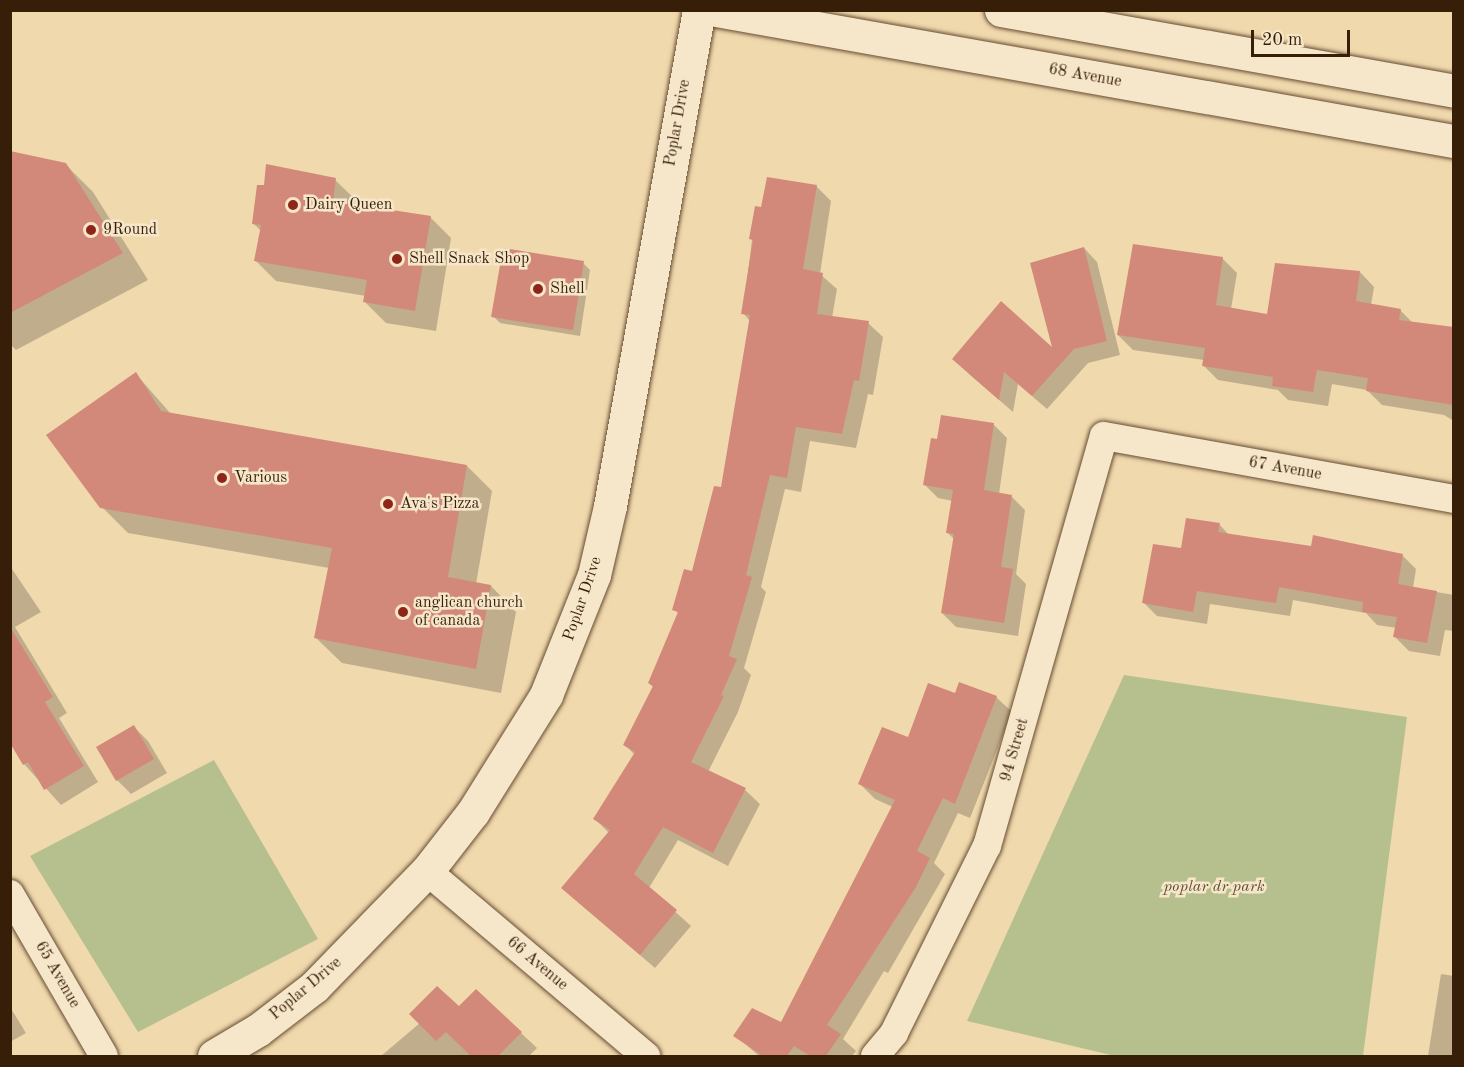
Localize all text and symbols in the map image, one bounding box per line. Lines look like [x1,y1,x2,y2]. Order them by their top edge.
scale bar [1254,18,1353,56]
text: 20 m [1262,31,1302,49]
street label: 68 Avenue [1047,60,1123,92]
street label: Poplar Drive [661,78,695,168]
place label: Dairy Queen [305,195,392,215]
marker: Dairy Queen [286,198,300,212]
place label: 9Round [103,220,157,240]
marker: 9Round [84,223,98,237]
place label: Shell Snack Shop [409,249,529,269]
marker: Shell Snack Shop [390,252,404,266]
place label: Shell [550,279,585,299]
marker: Shell [531,282,545,296]
street label: 67 Avenue [1247,453,1323,485]
place label: Various [234,468,287,488]
marker: Various [215,471,229,485]
place label: Ava's Pizza [400,494,480,514]
marker: Ava's Pizza [381,497,395,511]
street label: Poplar Drive [560,554,606,644]
place label: anglican church of canada [415,593,523,631]
marker: anglican church of canada [396,605,410,619]
street label: 94 Street [997,716,1033,784]
park label: poplar dr park [1163,877,1265,897]
street label: 66 Avenue [503,933,571,995]
street label: 65 Avenue [30,938,84,1012]
street label: Poplar Drive [266,953,346,1025]

